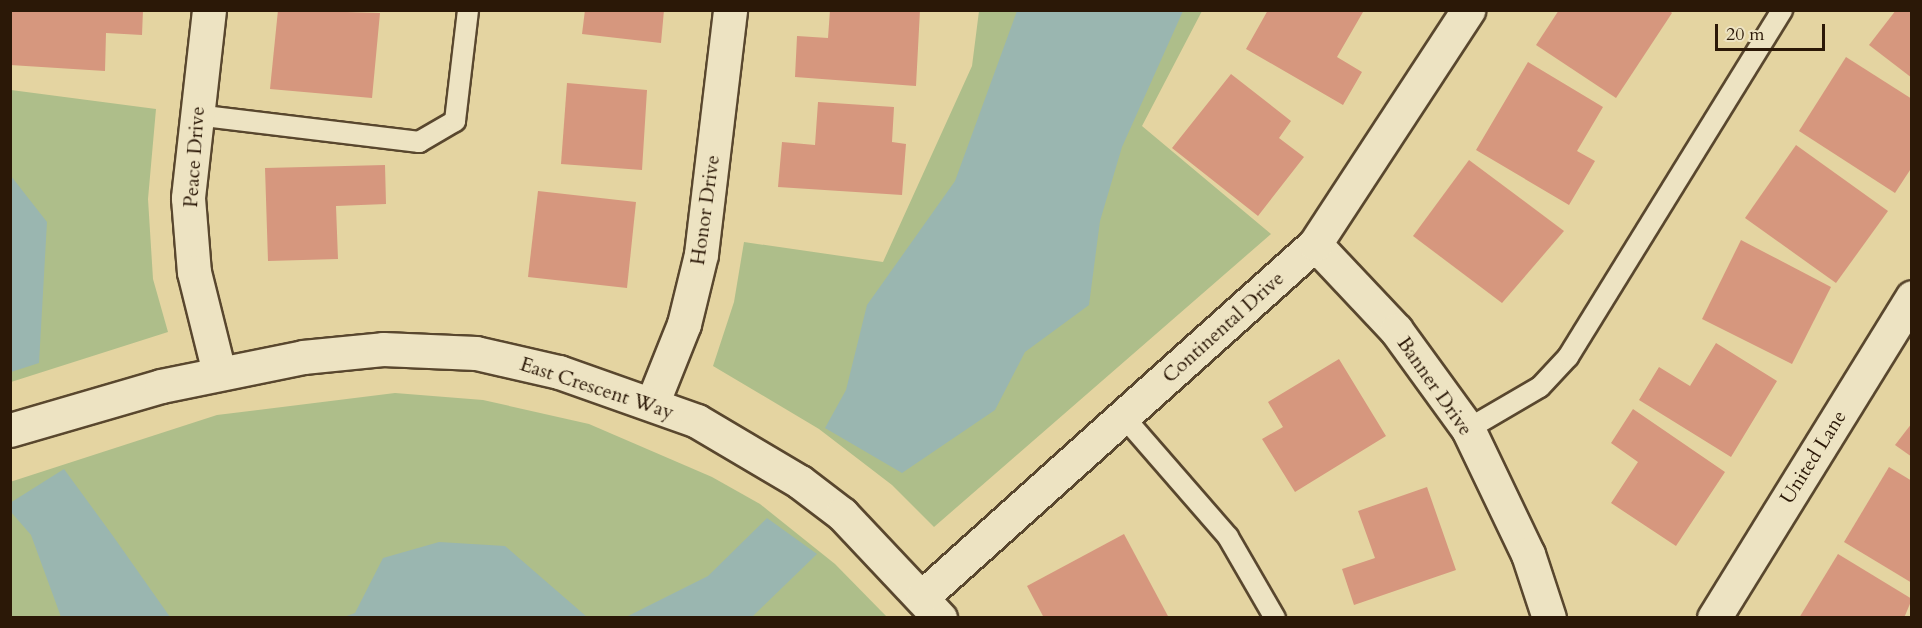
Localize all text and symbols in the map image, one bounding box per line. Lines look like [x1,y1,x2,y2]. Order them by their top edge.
scale bar [1718,12,1828,50]
text: 20 m [1726,22,1765,47]
street label: Peace Drive [178,106,210,208]
street label: Honor Drive [685,153,725,267]
street label: Continental Drive [1157,266,1289,388]
street label: Banner Drive [1392,332,1478,440]
street label: East Crescent Way [517,352,677,424]
street label: United Lane [1775,406,1851,508]

